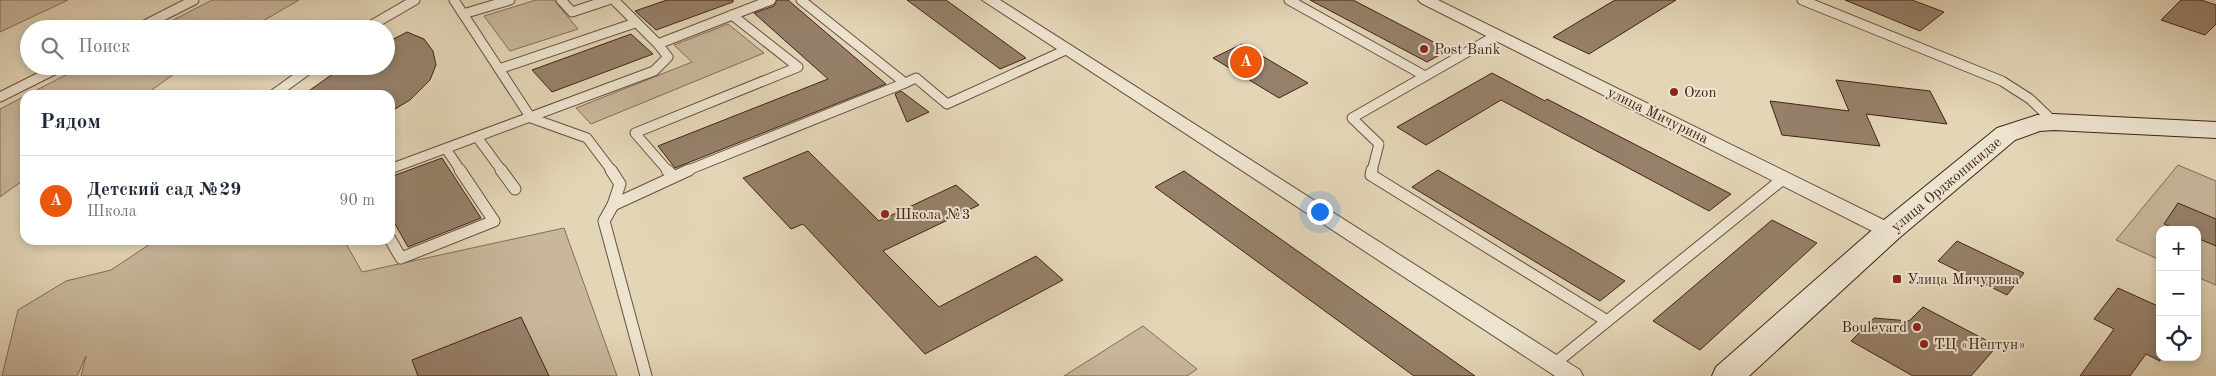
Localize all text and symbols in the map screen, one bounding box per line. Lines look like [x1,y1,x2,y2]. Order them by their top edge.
search box [20,20,395,75]
icon: search [38,34,66,62]
text: Поиск [78,38,130,57]
pin: A [1230,43,1262,81]
marker: Post Bank [1418,43,1430,55]
place label: Post Bank [1434,43,1501,58]
street label: улица Мичурина [1605,85,1711,147]
marker: Ozon [1668,86,1680,98]
place label: Ozon [1684,86,1717,101]
text: Рядом [40,112,101,133]
street label: улица Орджоникидзе [1889,135,2005,235]
text: Детский сад №29 [87,181,241,200]
text: A [50,193,62,209]
text: 90 m [339,193,375,209]
your location [1307,199,1333,225]
text: Школа [87,204,137,220]
marker: Школа №3 [879,208,891,220]
place label: Школа №3 [895,208,970,223]
map controls [2156,226,2201,361]
button: + [2156,226,2201,271]
button: − [2156,271,2201,316]
marker: Улица Мичурина [1891,273,1903,285]
place label: Улица Мичурина [1907,273,2020,288]
button: locate [2156,316,2201,361]
place label: Boulevard [1841,321,1907,336]
marker: Boulevard [1911,321,1923,333]
marker: ТЦ «Нептун» [1918,338,1930,350]
place label: ТЦ «Нептун» [1934,338,2026,353]

